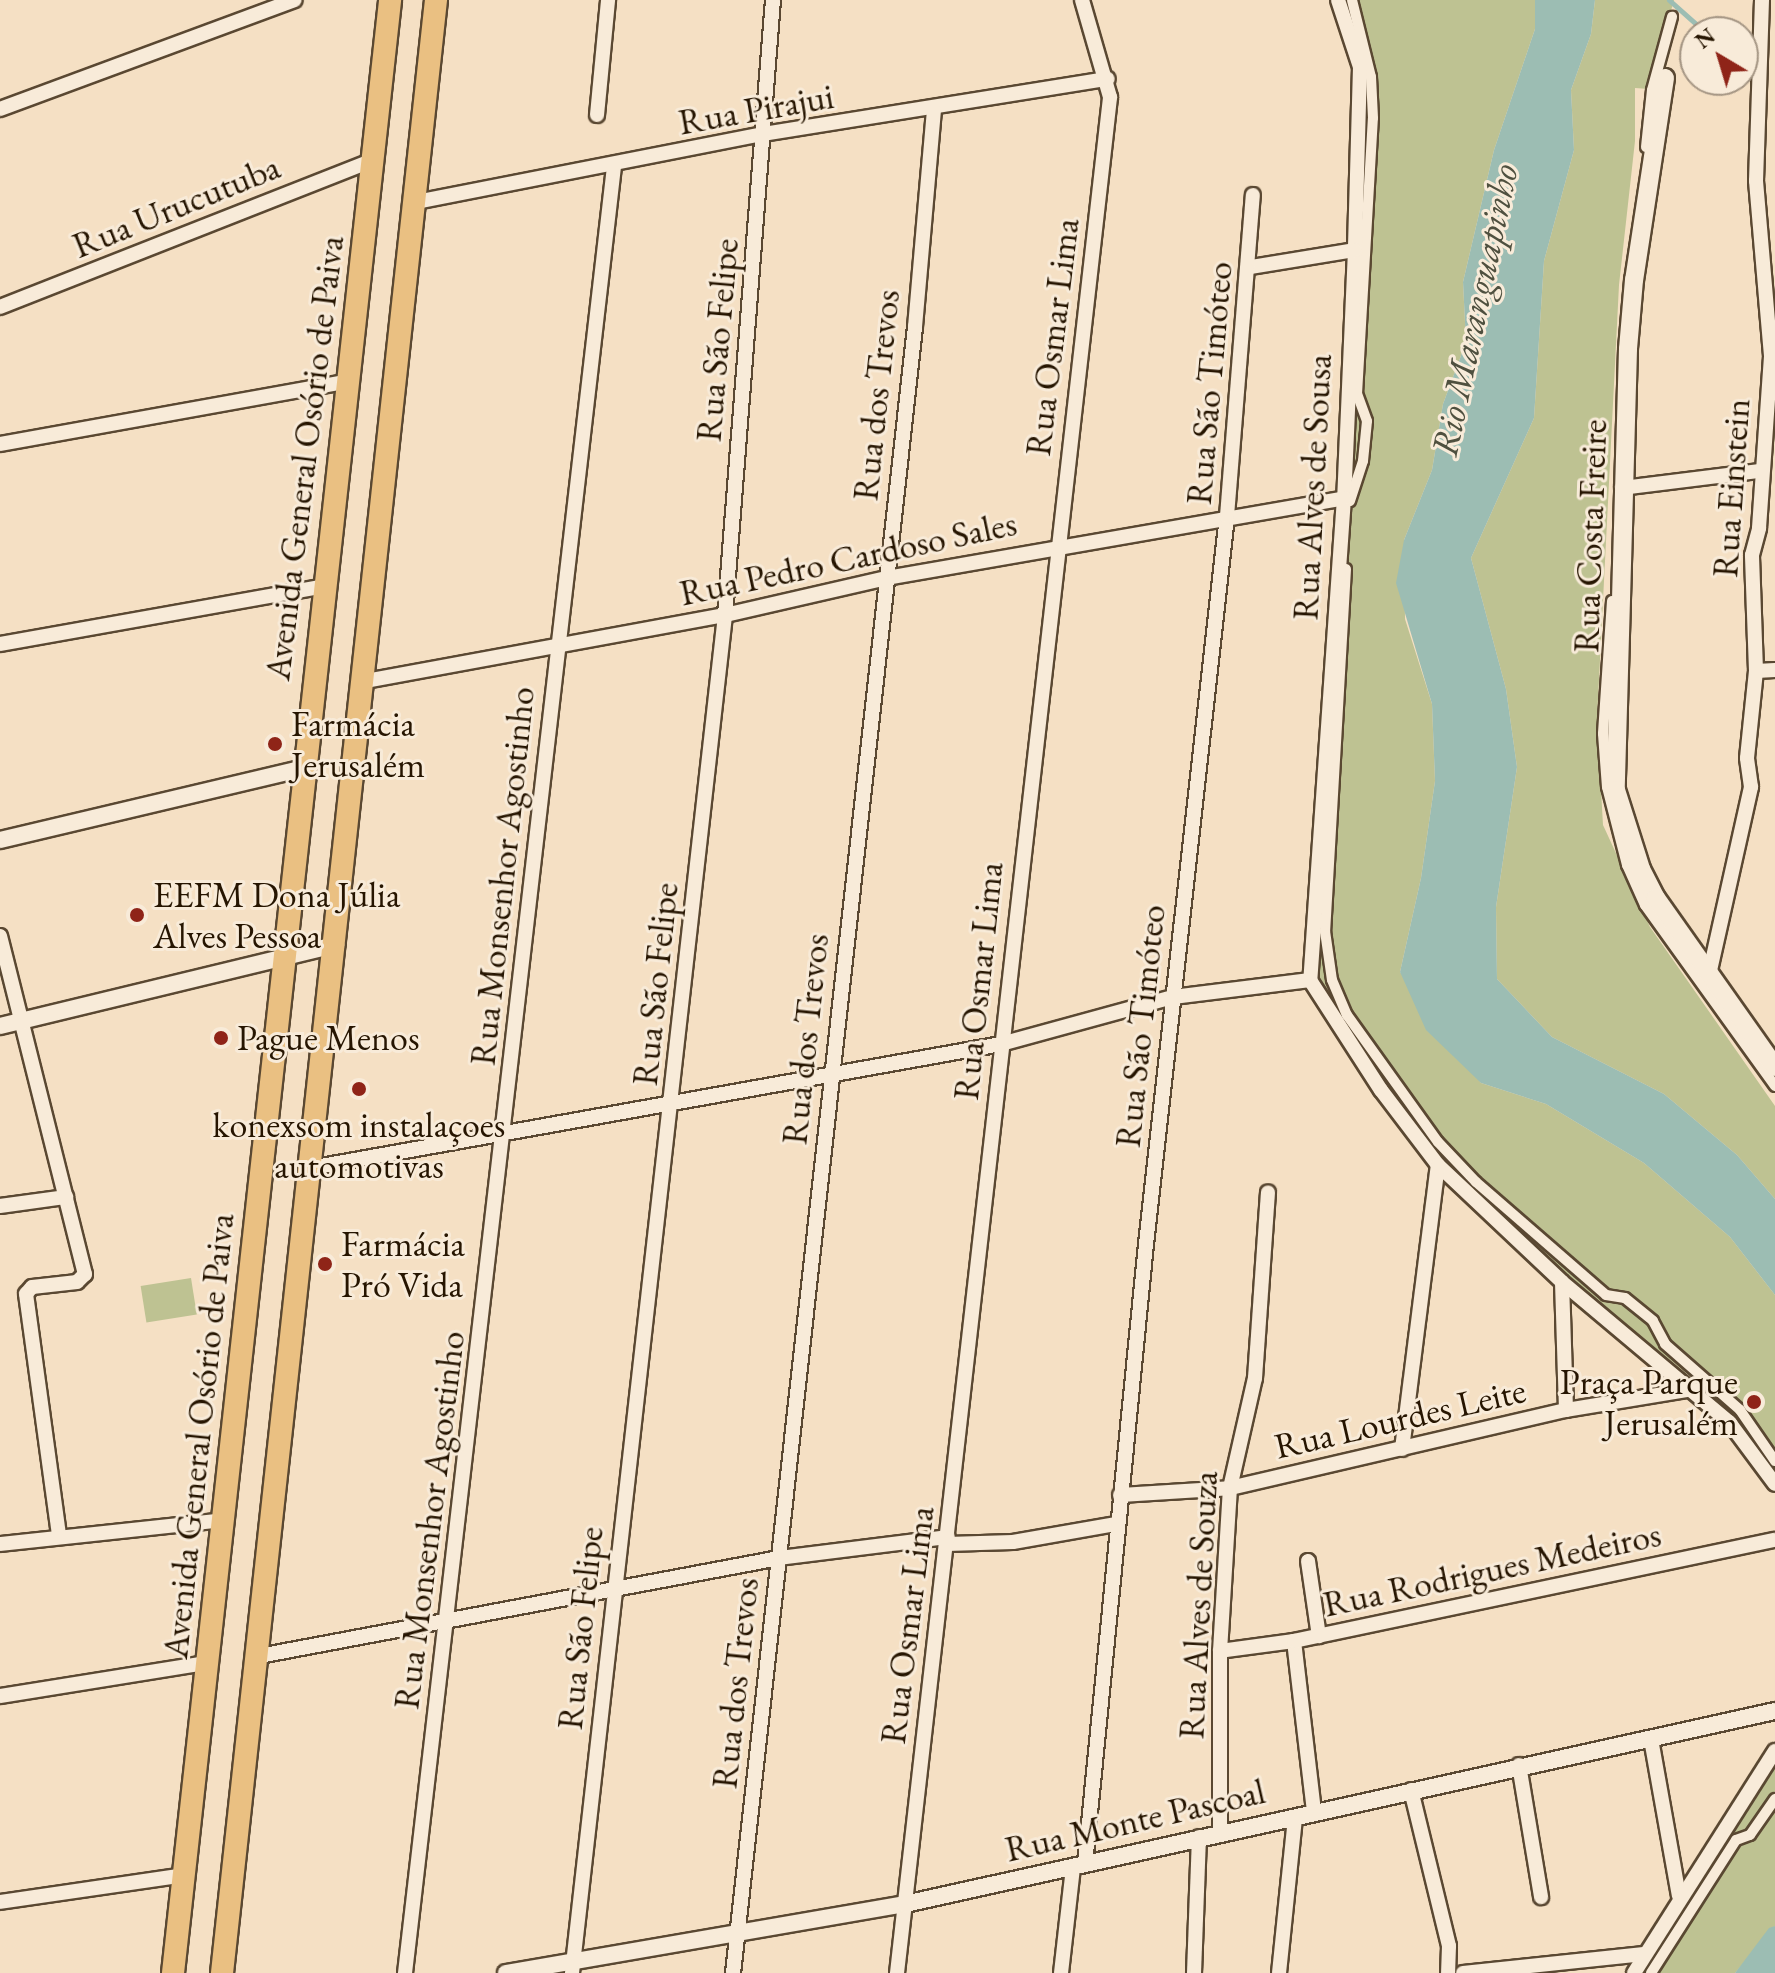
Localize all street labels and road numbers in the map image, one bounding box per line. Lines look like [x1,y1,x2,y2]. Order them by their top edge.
street label: Rua Pirajui [675,74,837,144]
street label: Rua Urucutuba [66,145,286,267]
street label: Rua Osmar Lima [1016,216,1088,458]
street label: Avenida General Osório de Paiva [255,233,353,683]
street label: Rua São Felipe [687,237,747,443]
street label: Rua São Timóteo [1177,260,1241,506]
street label: Rua dos Trevos [843,287,909,503]
street label: Rua Alves de Sousa [1283,353,1341,621]
street label: Rua Einstein [1703,397,1759,579]
street label: Rua Costa Freire [1564,419,1616,653]
street label: Rua Pedro Cardoso Sales [676,501,1020,615]
street label: Rua Monsenhor Agostinho [461,685,543,1067]
street label: Rua Osmar Lima [944,860,1012,1102]
street label: Rua São Felipe [623,880,687,1088]
street label: Rua São Timóteo [1106,902,1174,1150]
street label: Rua dos Trevos [772,931,838,1147]
street label: Avenida General Osório de Paiva [153,1211,243,1661]
street label: Rua Monsenhor Agostinho [384,1329,474,1711]
street label: Rua Lourdes Leite [1270,1368,1530,1468]
street label: Rua Alves de Souza [1169,1470,1227,1740]
street label: Rua Osmar Lima [871,1504,943,1746]
street label: Rua Rodrigues Medeiros [1319,1512,1665,1626]
street label: Rua São Felipe [548,1524,612,1732]
street label: Rua dos Trevos [702,1575,768,1791]
street label: Rua Monte Pascoal [1001,1769,1269,1871]

